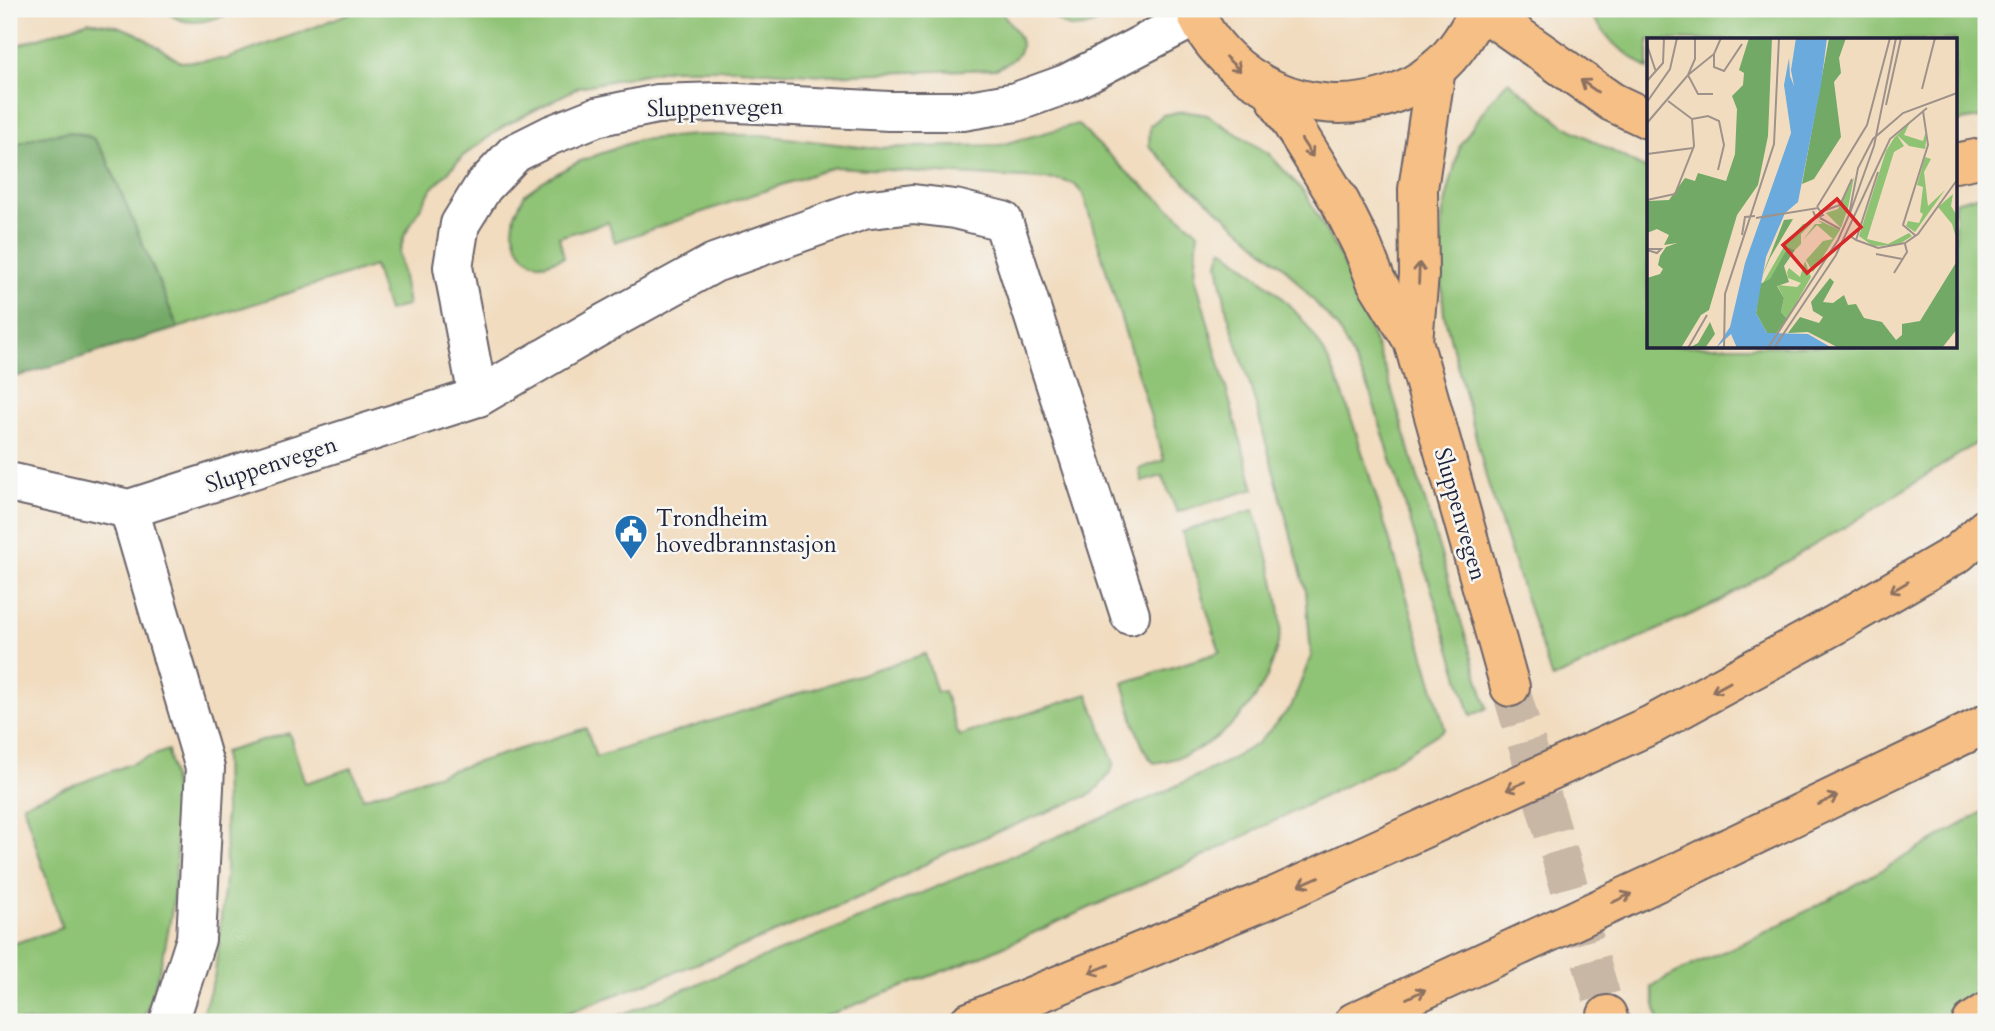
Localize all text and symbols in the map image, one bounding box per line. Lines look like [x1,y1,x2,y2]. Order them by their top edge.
inset map [1647,38,1956,348]
one-way arrow [1224,55,1241,72]
one-way arrow [1580,79,1599,93]
street label: Sluppenvegen [647,91,784,124]
one-way arrow [1300,138,1315,157]
one-way arrow [1412,262,1425,285]
street label: Sluppenvegen [201,429,341,500]
street label: Sluppenvegen [1427,444,1494,584]
place label: Trondheim hovedbrannstasjon [656,503,837,560]
public building icon: Trondheim hovedbrannstasjon [612,512,650,561]
one-way arrow [1890,580,1910,594]
one-way arrow [1711,681,1732,695]
one-way arrow [1506,781,1527,794]
one-way arrow [1817,793,1838,807]
one-way arrow [1299,874,1320,888]
one-way arrow [1611,891,1633,904]
one-way arrow [1089,963,1111,976]
one-way arrow [1405,986,1426,1000]

